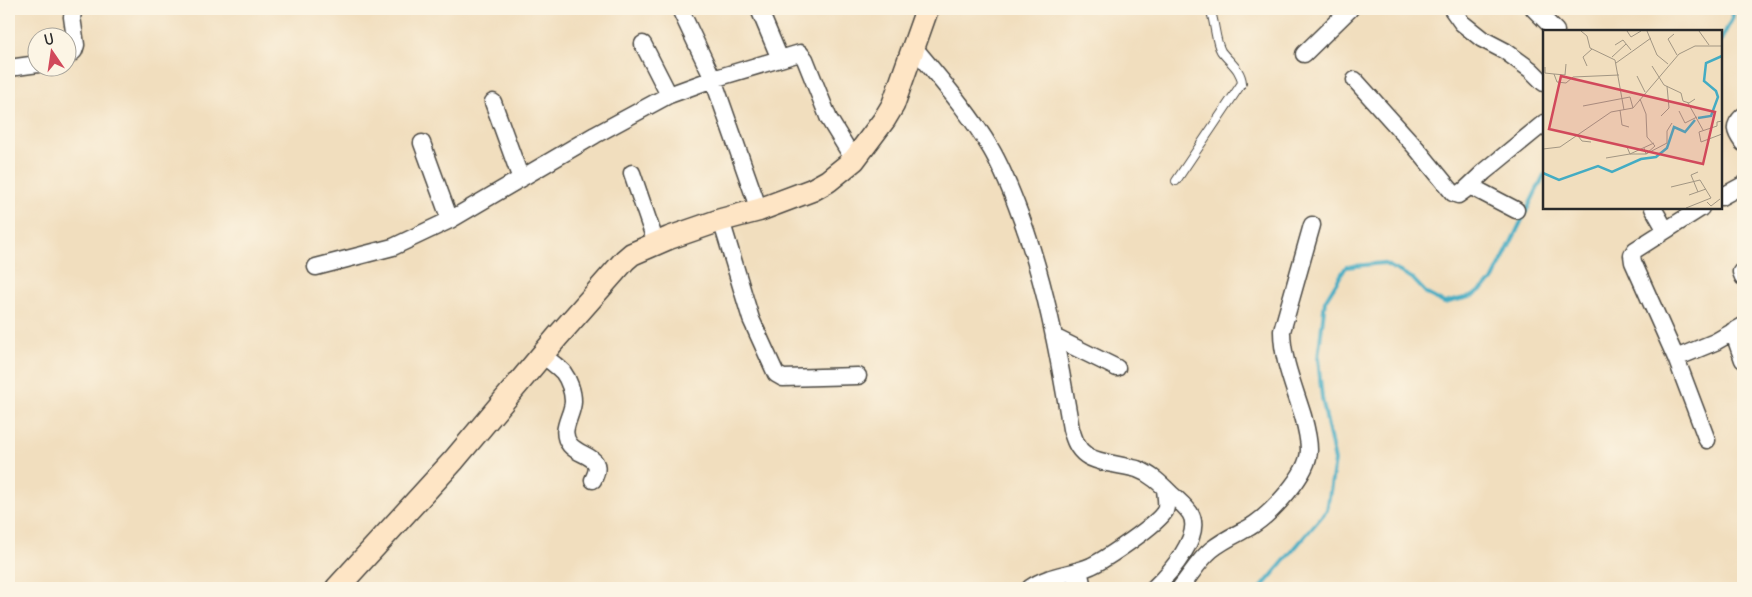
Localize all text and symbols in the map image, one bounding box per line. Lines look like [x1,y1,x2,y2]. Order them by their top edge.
north arrow [28,28,78,78]
text: U [42,29,56,49]
inset map [1543,30,1722,209]

